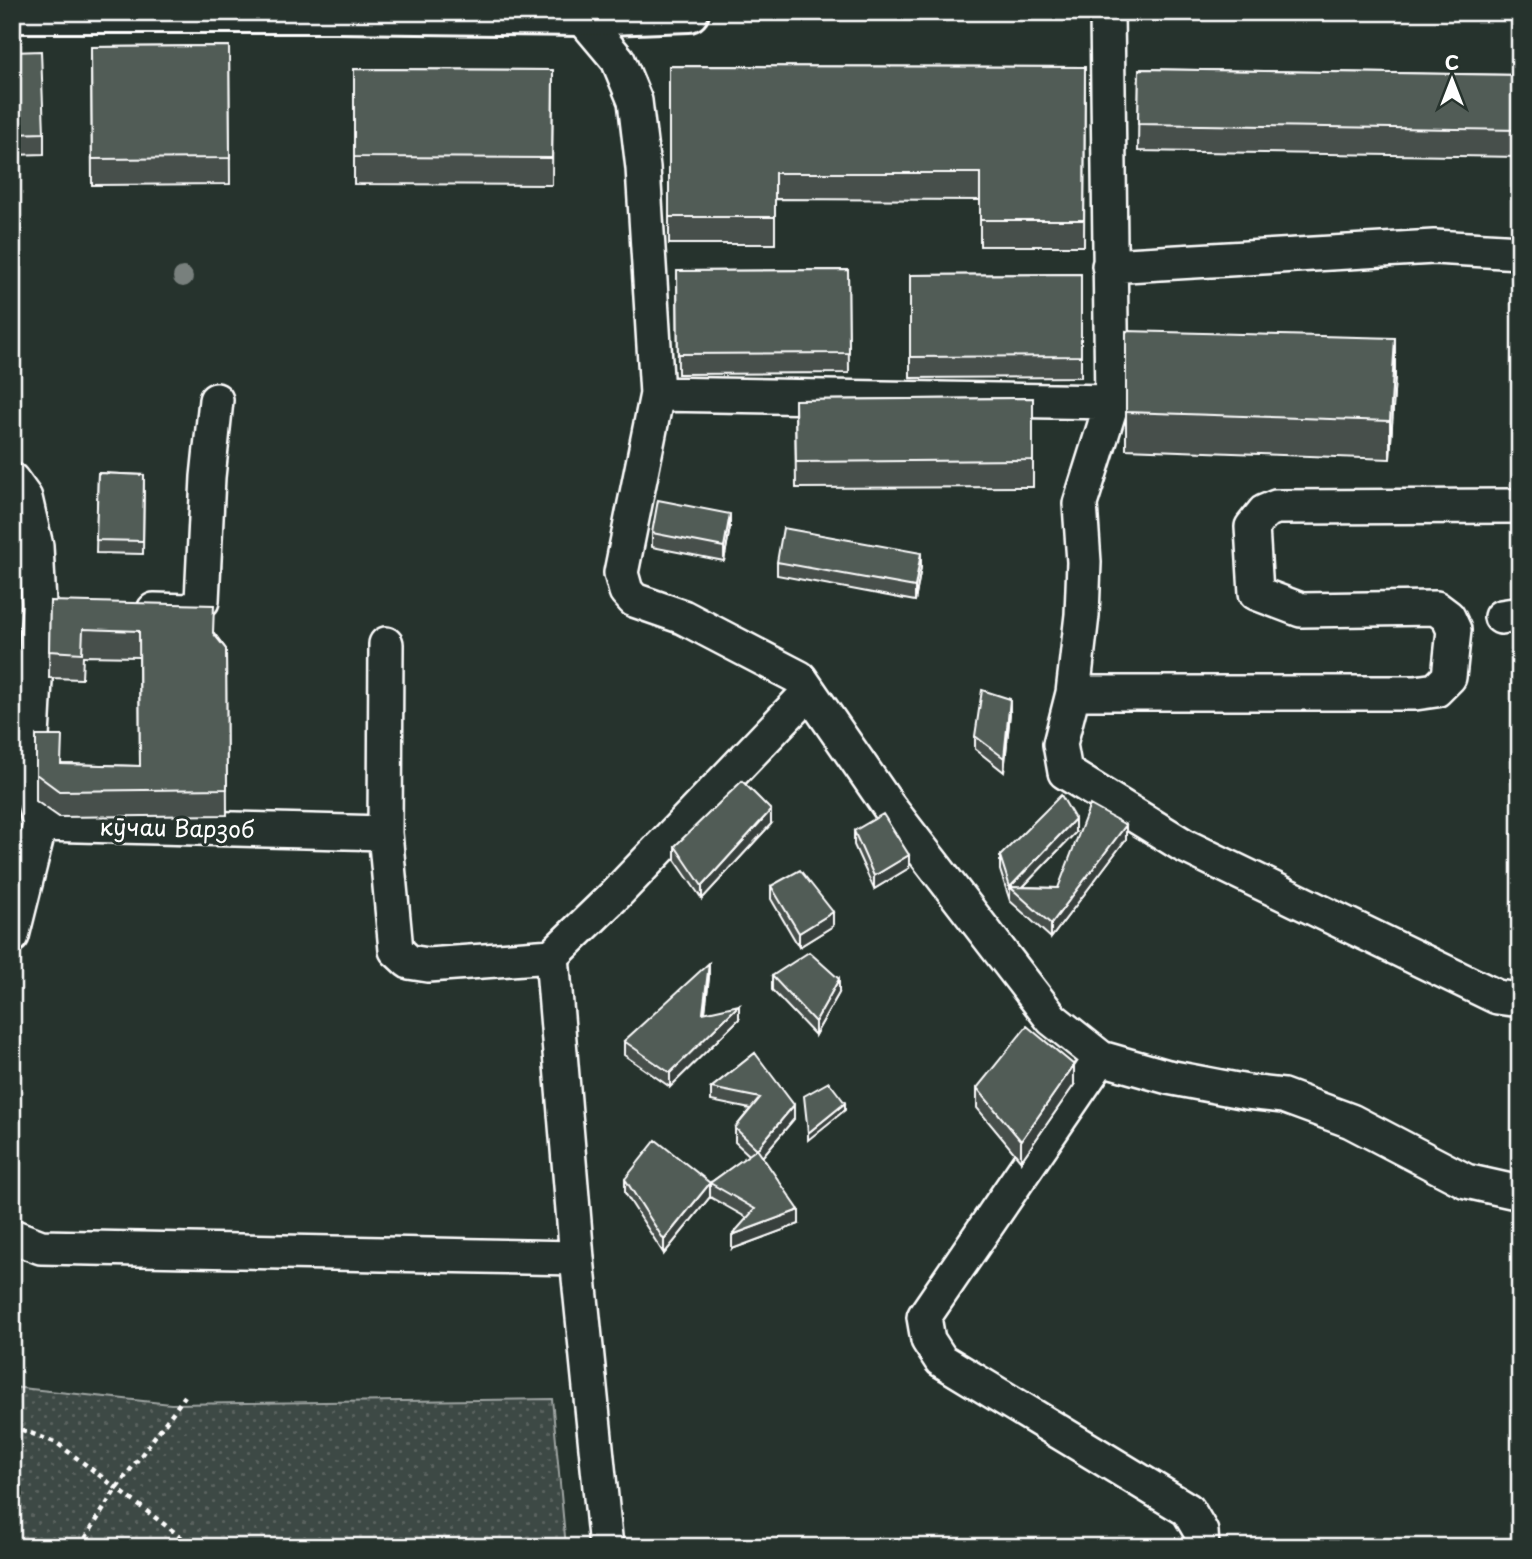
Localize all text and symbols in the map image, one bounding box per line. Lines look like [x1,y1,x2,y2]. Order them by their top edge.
north arrow [1416,46,1486,116]
text: С [1445,48,1459,76]
street label: кӯчаи Варзоб [99,808,255,846]

